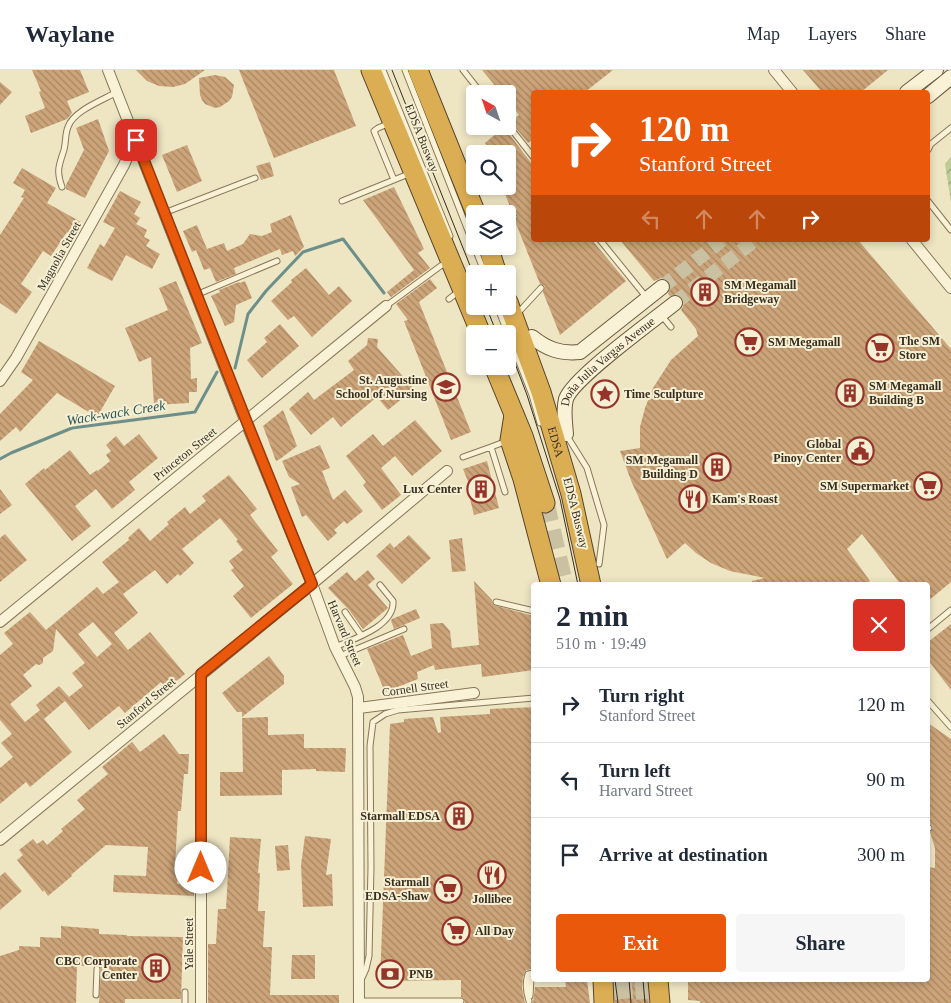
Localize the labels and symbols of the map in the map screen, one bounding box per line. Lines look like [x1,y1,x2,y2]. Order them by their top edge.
north arrow [466,85,516,135]
street label: EDSA Busway [402,102,442,174]
pin [115,119,157,161]
street label: Magnolia Street [34,218,84,293]
building icon: SM Megamall Bridgeway [690,277,720,307]
place label: SM Megamall Bridgeway [724,278,797,306]
street label: Doña Julia Vargas Avenue [558,314,658,407]
supermarket icon: SM Megamall [734,327,764,357]
supermarket icon: The SM Store [865,333,895,363]
place label: The SM Store [899,334,940,362]
place label: SM Megamall [768,335,841,349]
school or university icon: St. Augustine School of Nursing [431,372,461,402]
place label: St. Augustine School of Nursing [336,373,428,401]
building icon: SM Megamall Building B [835,378,865,408]
place icon: Time Sculpture [590,379,620,409]
place label: SM Megamall Building B [869,379,942,407]
place label: Time Sculpture [624,387,704,401]
water label: Wack-wack Creek [66,398,167,428]
street label: Princeton Street [151,424,220,484]
street label: EDSA [545,425,567,459]
public building icon: Global Pinoy Center [845,436,875,466]
place label: Global Pinoy Center [773,437,842,465]
building icon: SM Megamall Building D [702,452,732,482]
place label: SM Megamall Building D [626,453,699,481]
supermarket icon: SM Supermarket [913,471,943,501]
building icon: Lux Center [466,474,496,504]
street label: EDSA Busway [560,476,592,550]
place label: SM Supermarket [820,479,909,493]
place label: Lux Center [403,482,463,496]
restaurant icon: Kam's Roast [678,484,708,514]
place label: Kam's Roast [712,492,778,506]
street label: Harvard Street [325,598,365,669]
street label: Stanford Street [114,674,179,732]
street label: Cornell Street [381,676,450,700]
building icon: Starmall EDSA [444,801,474,831]
place label: Starmall EDSA [360,809,440,823]
position arrow [174,841,226,893]
restaurant icon: Jollibee [477,860,507,890]
supermarket icon: Starmall EDSA-Shaw [433,874,463,904]
place label: Starmall EDSA-Shaw [365,875,430,903]
place label: Jollibee [472,892,512,906]
supermarket icon: All Day [441,916,471,946]
street label: Yale Street [182,917,196,970]
place label: All Day [475,924,514,938]
building icon: CBC Corporate Center [141,953,171,983]
place label: CBC Corporate Center [55,954,138,982]
bank icon: PNB [375,959,405,989]
place label: PNB [409,967,433,981]

